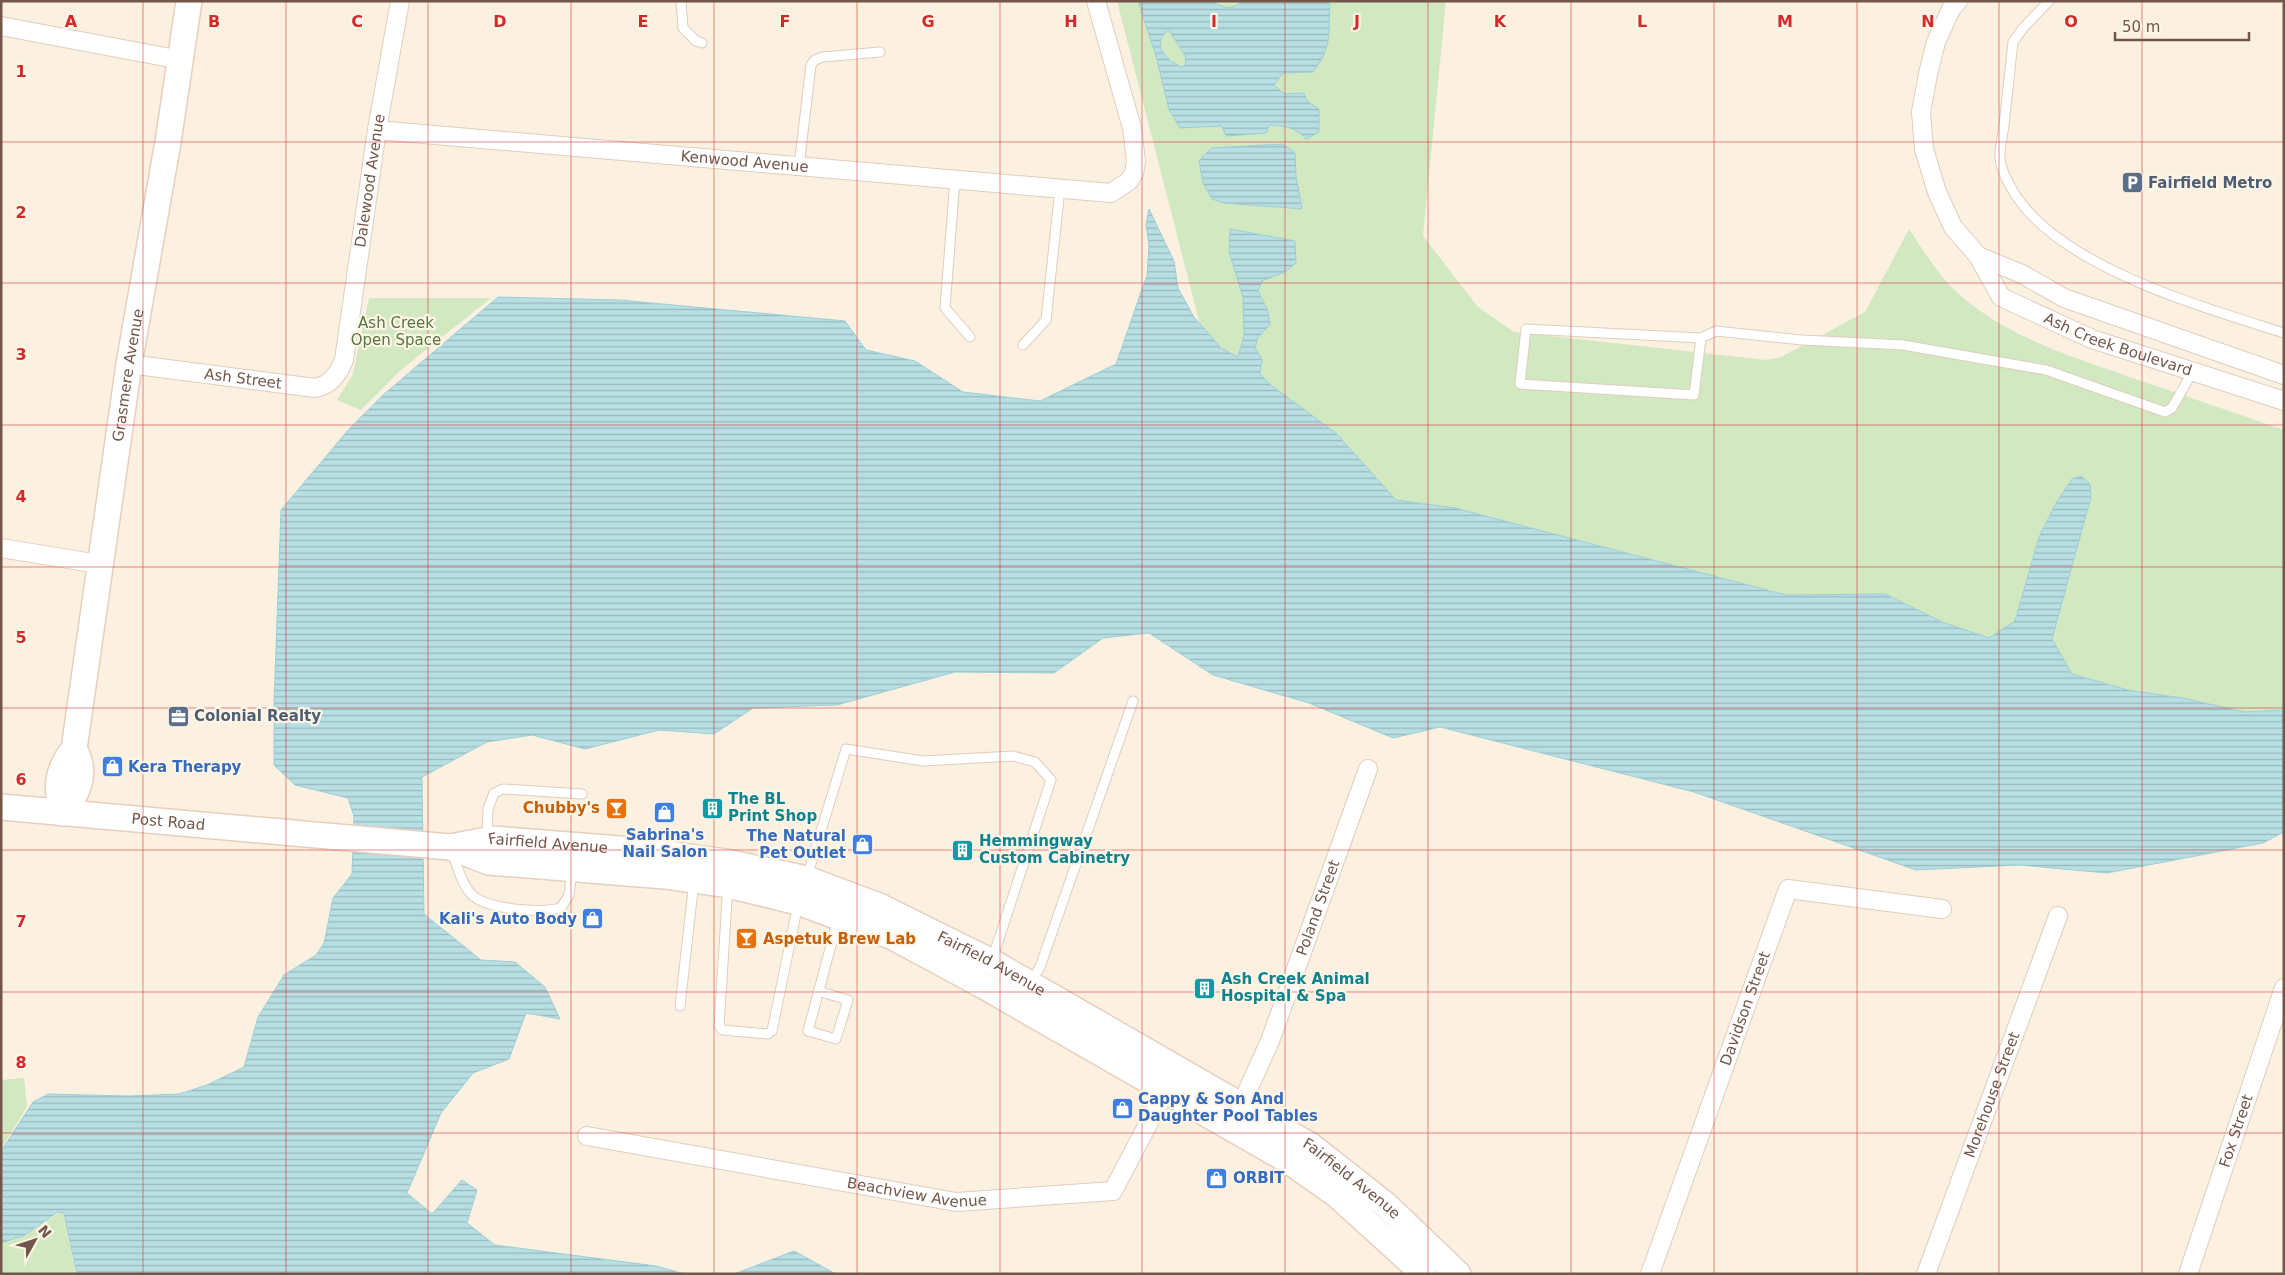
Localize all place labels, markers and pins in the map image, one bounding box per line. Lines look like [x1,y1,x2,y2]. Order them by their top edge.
parking icon: Fairfield Metro [2120,171,2144,195]
place label: Fairfield Metro [2148,174,2272,192]
office icon: Colonial Realty [166,704,190,728]
place label: Colonial Realty [194,707,321,725]
shop icon: Kera Therapy [100,755,124,779]
place label: Kera Therapy [128,758,242,776]
place label: The BL Print Shop [728,790,817,825]
bar icon: Chubby's [604,796,628,820]
building icon: The BL Print Shop [700,796,724,820]
place label: Chubby's [523,799,600,817]
shop icon: Sabrina's Nail Salon [653,800,677,824]
place label: Sabrina's Nail Salon [622,826,708,861]
place label: The Natural Pet Outlet [747,827,846,862]
place label: Hemmingway Custom Cabinetry [979,832,1130,867]
shop icon: The Natural Pet Outlet [850,833,874,857]
building icon: Hemmingway Custom Cabinetry [951,838,975,862]
shop icon: Kali's Auto Body [581,907,605,931]
place label: Kali's Auto Body [439,910,577,928]
bar icon: Aspetuk Brew Lab [735,927,759,951]
place label: Aspetuk Brew Lab [763,930,916,948]
place label: Ash Creek Animal Hospital & Spa [1221,970,1370,1005]
building icon: Ash Creek Animal Hospital & Spa [1193,976,1217,1000]
place label: Cappy & Son And Daughter Pool Tables [1138,1090,1318,1125]
shop icon: Cappy & Son And Daughter Pool Tables [1110,1096,1134,1120]
shop icon: ORBIT [1205,1166,1229,1190]
place label: ORBIT [1233,1169,1285,1187]

